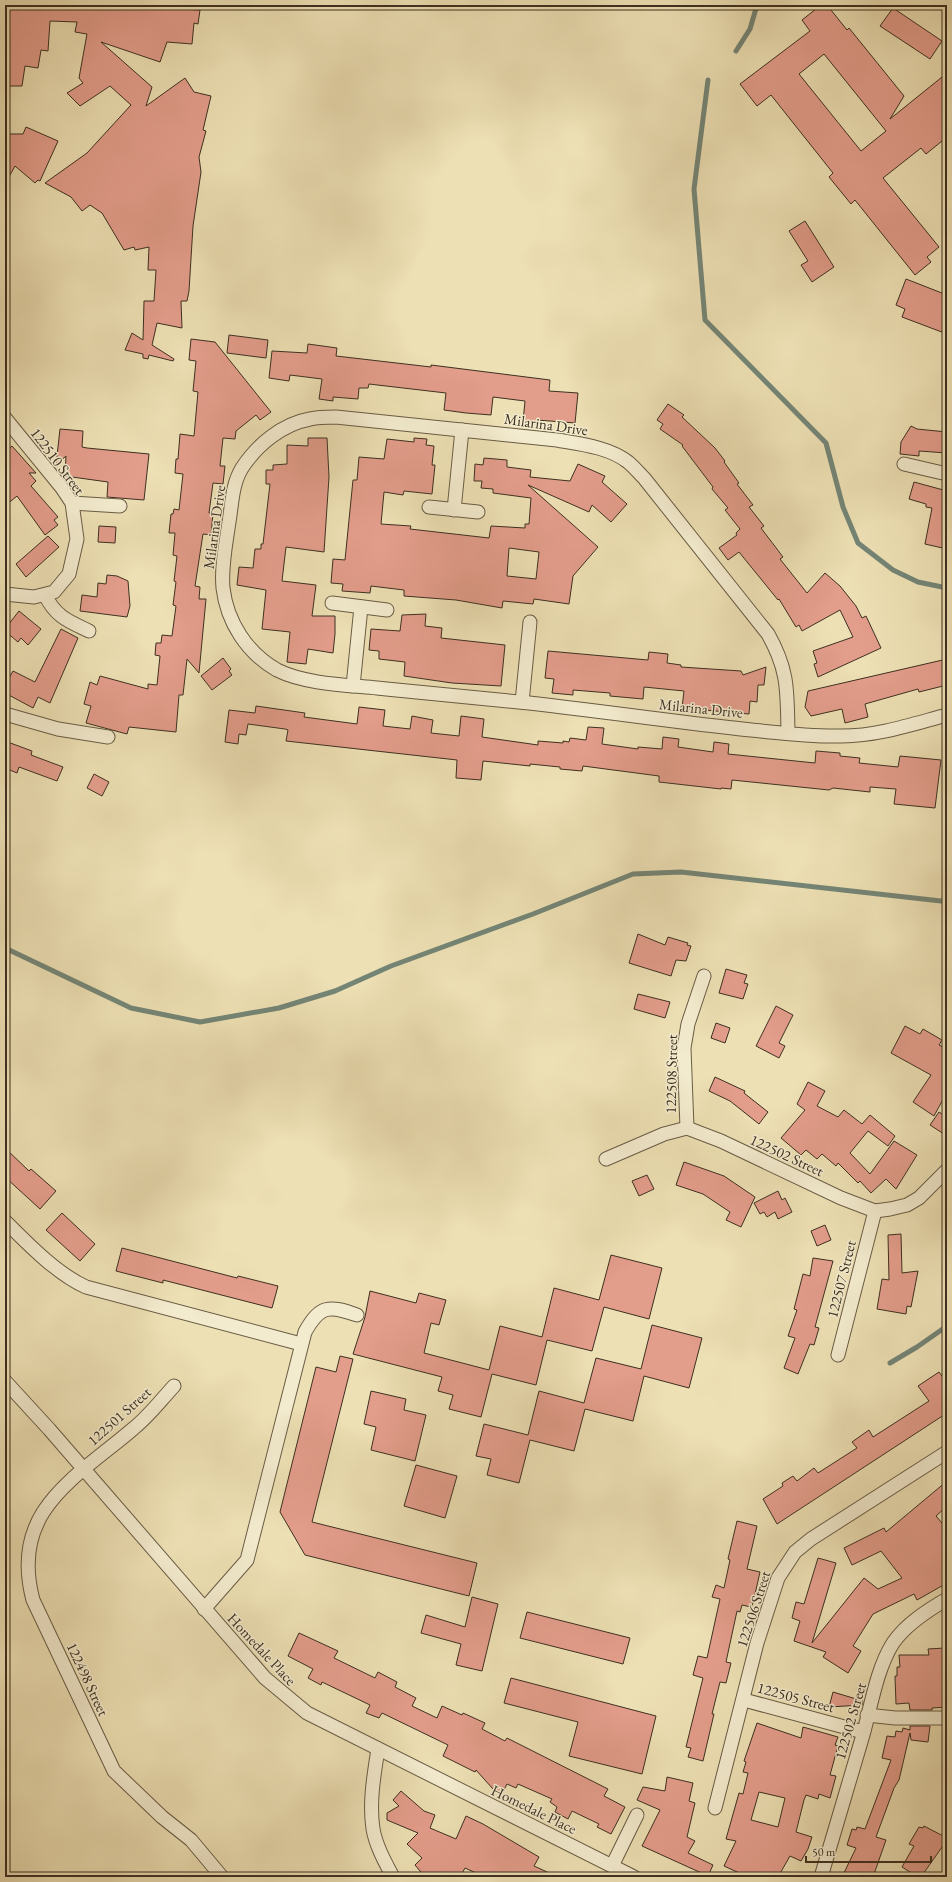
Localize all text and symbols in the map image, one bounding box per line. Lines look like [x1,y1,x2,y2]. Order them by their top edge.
street label: Milarina Drive [503,409,589,439]
street label: 122510 Street [27,424,90,499]
street label: Milarina Drive [199,484,229,570]
street label: Milarina Drive [658,694,744,722]
street label: 122508 Street [661,1034,681,1114]
street label: 122502 Street [747,1130,827,1180]
street label: 122507 Street [822,1238,860,1320]
street label: 122501 Street [83,1382,155,1450]
street label: 122506 Street [732,1568,774,1650]
street label: Homedale Place [224,1609,301,1689]
street label: 122498 Street [63,1639,113,1719]
street label: 122505 Street [755,1678,837,1716]
street label: 122502 Street [830,1680,870,1762]
street label: Homedale Place [488,1780,580,1838]
scale bar [806,1838,931,1864]
text: 50 m [812,1844,836,1860]

